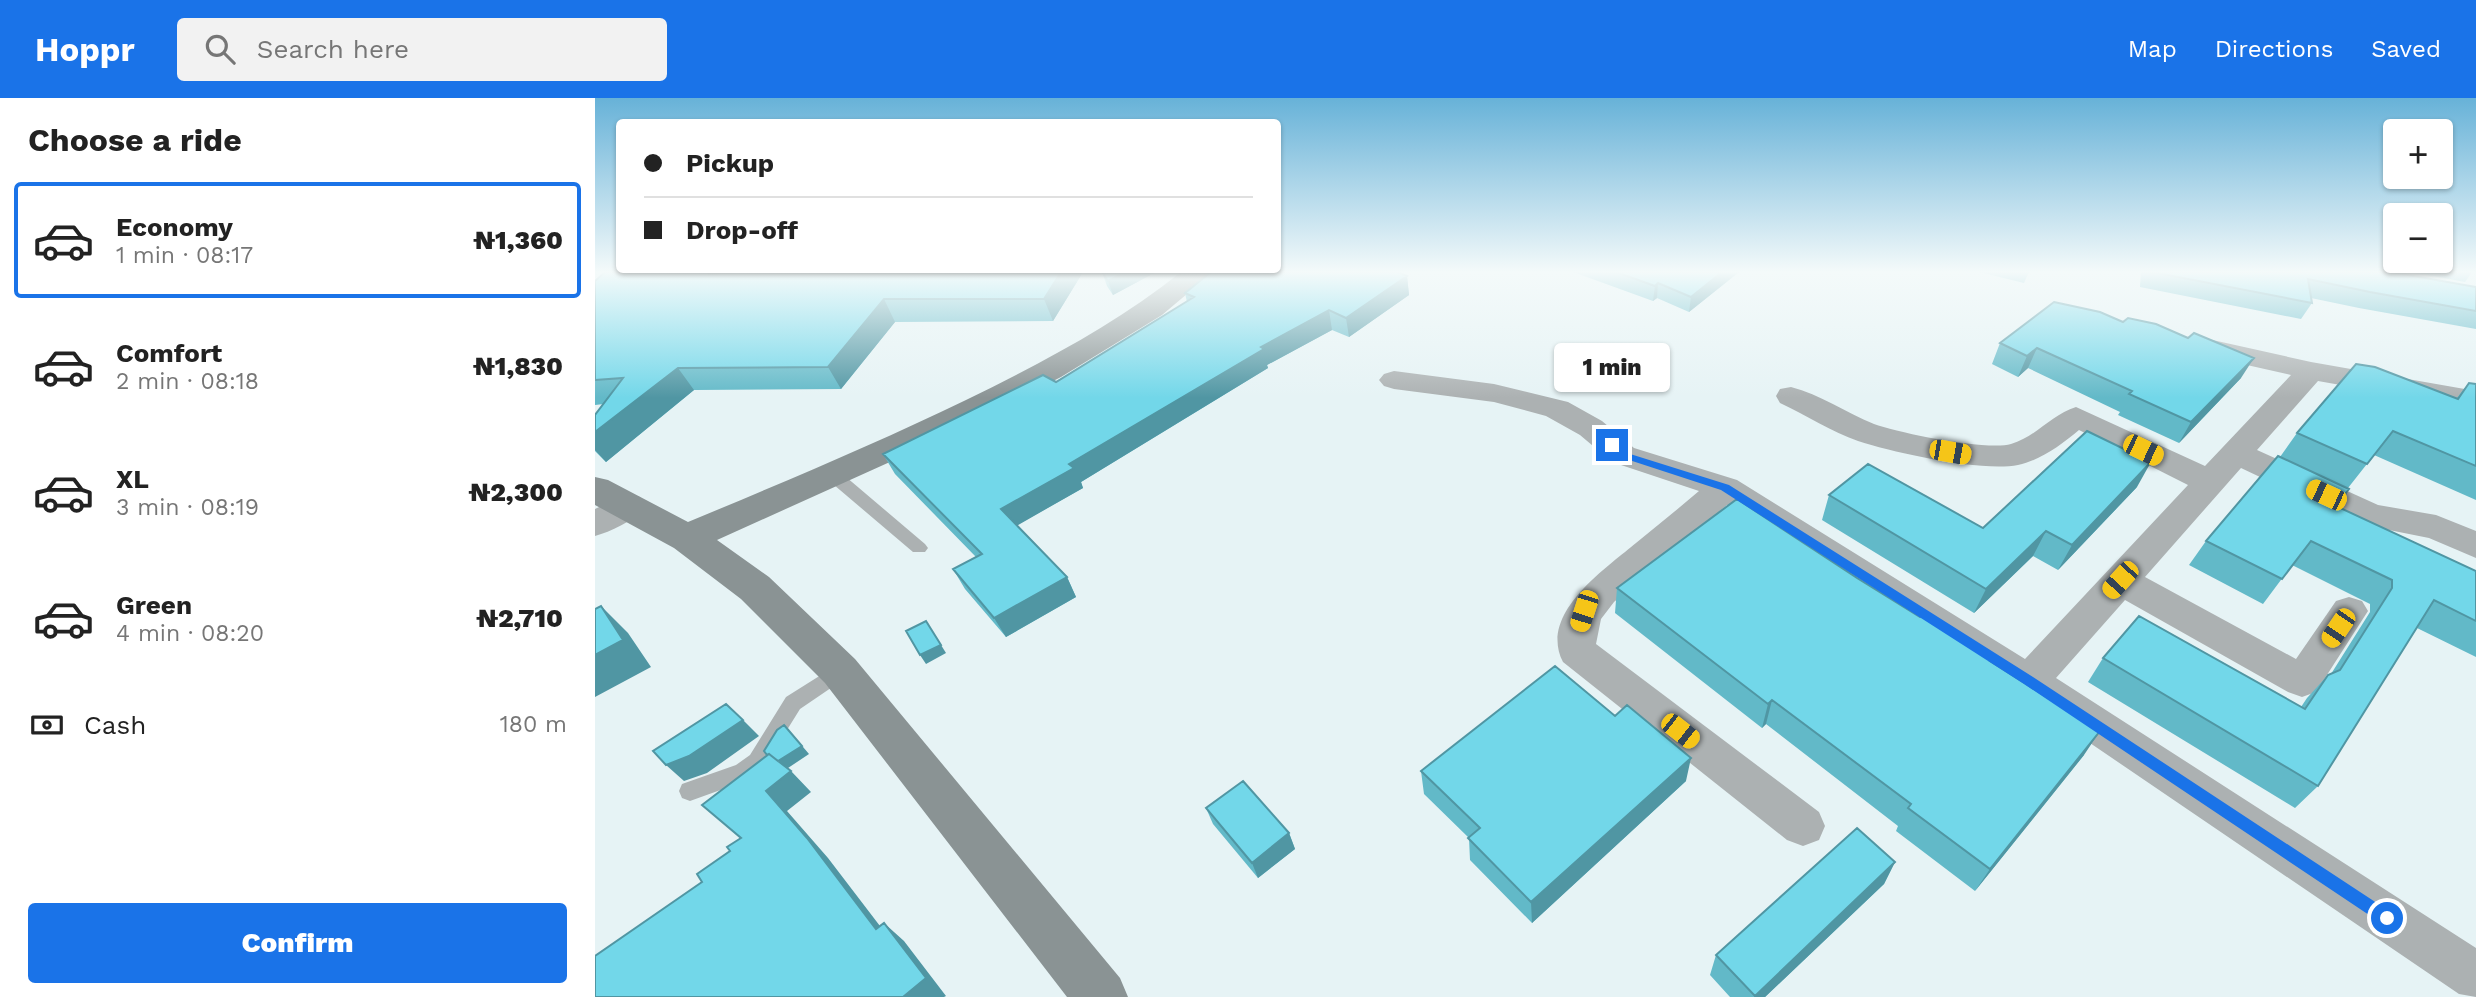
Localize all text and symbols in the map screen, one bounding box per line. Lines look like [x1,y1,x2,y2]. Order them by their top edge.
search box [177,18,667,81]
text: Hoppr [35,30,135,69]
icon: search [201,30,239,68]
text: Search here [257,34,409,64]
text: Map [2128,35,2177,63]
text: Directions [2215,35,2333,63]
text: Saved [2371,35,2441,63]
map controls [2383,119,2453,273]
button: + [2383,119,2453,189]
text: Choose a ride [28,121,242,159]
text: Pickup [686,148,774,178]
button: − [2383,203,2453,273]
icon: car [32,209,95,272]
text: Economy [116,212,233,242]
text: Drop-off [686,215,798,245]
text: ₦1,360 [473,225,563,255]
text: 1 min · 08:17 [116,242,253,269]
icon: car [32,335,95,398]
text: Comfort [116,338,222,368]
callout: 1 min [1554,344,1670,392]
text: ₦1,830 [473,351,563,381]
text: 1 min [1582,354,1642,381]
text: 2 min · 08:18 [116,368,259,395]
route end [1596,429,1628,461]
car [2120,431,2167,469]
car [1928,438,1973,466]
icon: car [32,461,95,524]
text: XL [116,464,149,494]
text: ₦2,300 [468,477,563,507]
car [2303,477,2350,513]
text: 3 min · 08:19 [116,494,259,521]
car [2099,557,2142,603]
icon: car [32,587,95,650]
car [1568,588,1601,634]
text: Green [116,590,192,620]
text: ₦2,710 [476,603,563,633]
car [2318,605,2359,651]
text: 4 min · 08:20 [116,620,264,647]
icon: cash [28,706,66,744]
text: Cash [84,710,146,740]
car [1657,710,1704,752]
text: 180 m [500,711,567,738]
route start [2371,902,2403,934]
button: Confirm [28,903,567,983]

